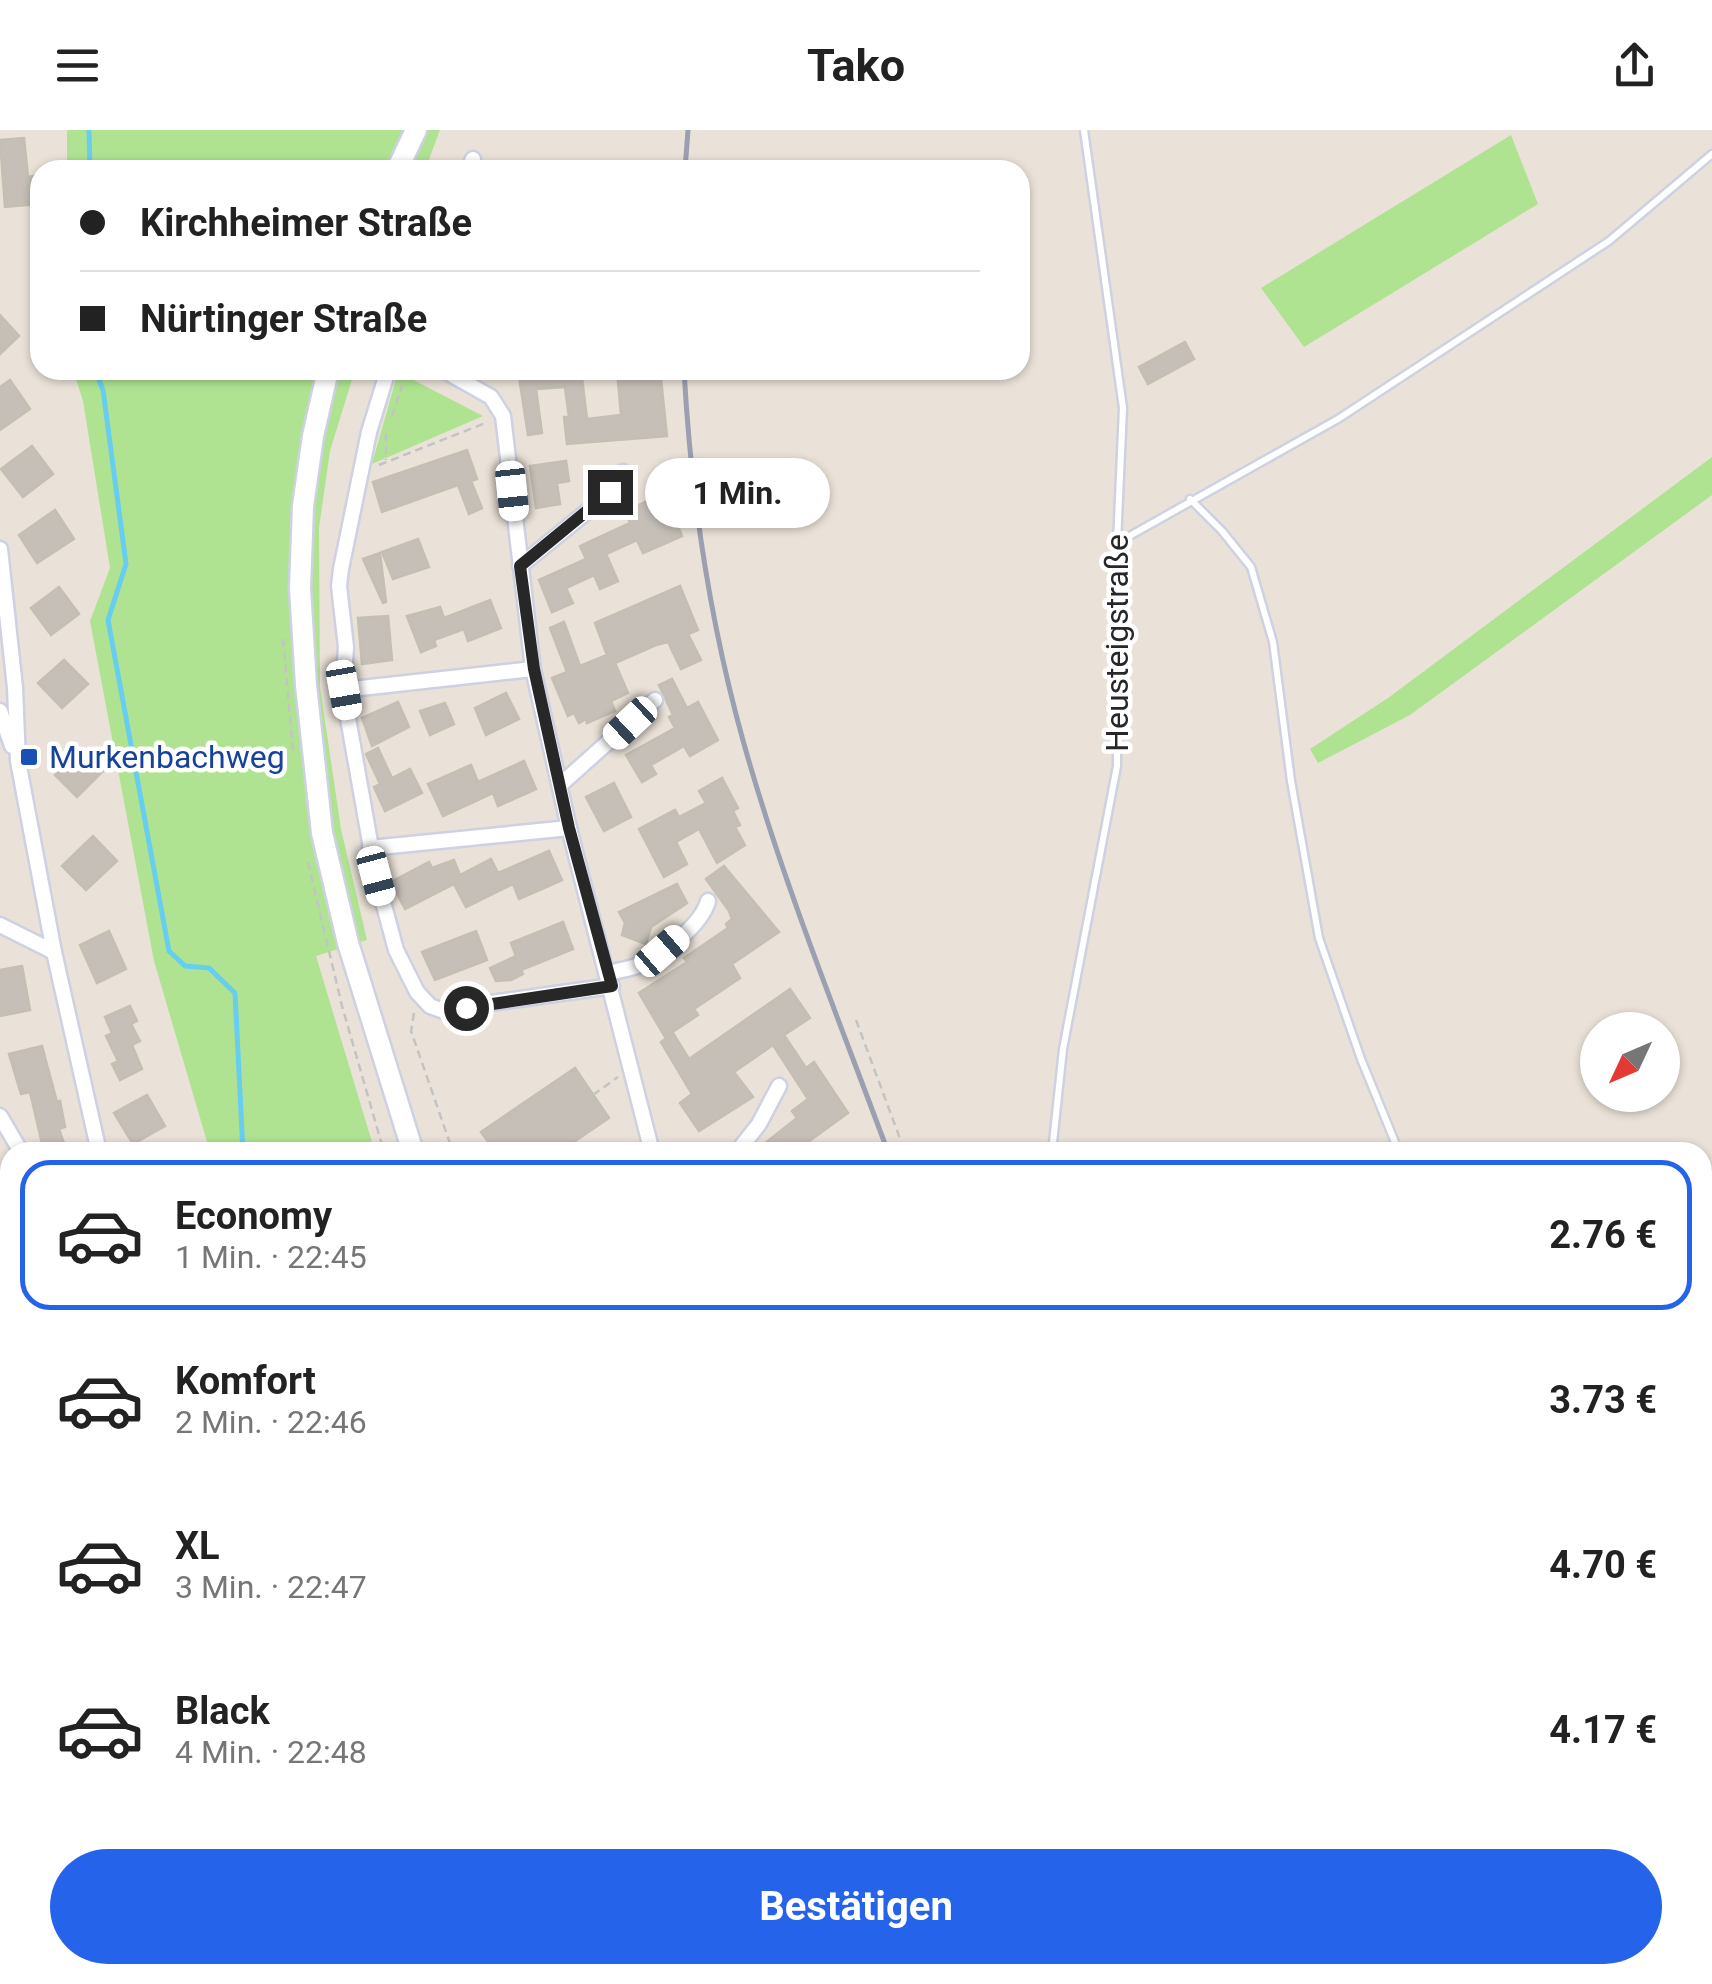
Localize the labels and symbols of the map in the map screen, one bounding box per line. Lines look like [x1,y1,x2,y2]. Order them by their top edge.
callout: 1 Min. [645,457,830,527]
car [494,460,530,522]
route end [588,470,633,515]
street label: Heusteigstraße [1098,534,1136,752]
car [324,658,364,722]
car [598,692,662,754]
place label: Murkenbachweg [49,738,285,776]
marker: Murkenbachweg [18,746,40,768]
car [354,843,398,909]
car [630,920,694,982]
route start [444,986,489,1031]
north arrow [1580,1012,1680,1112]

